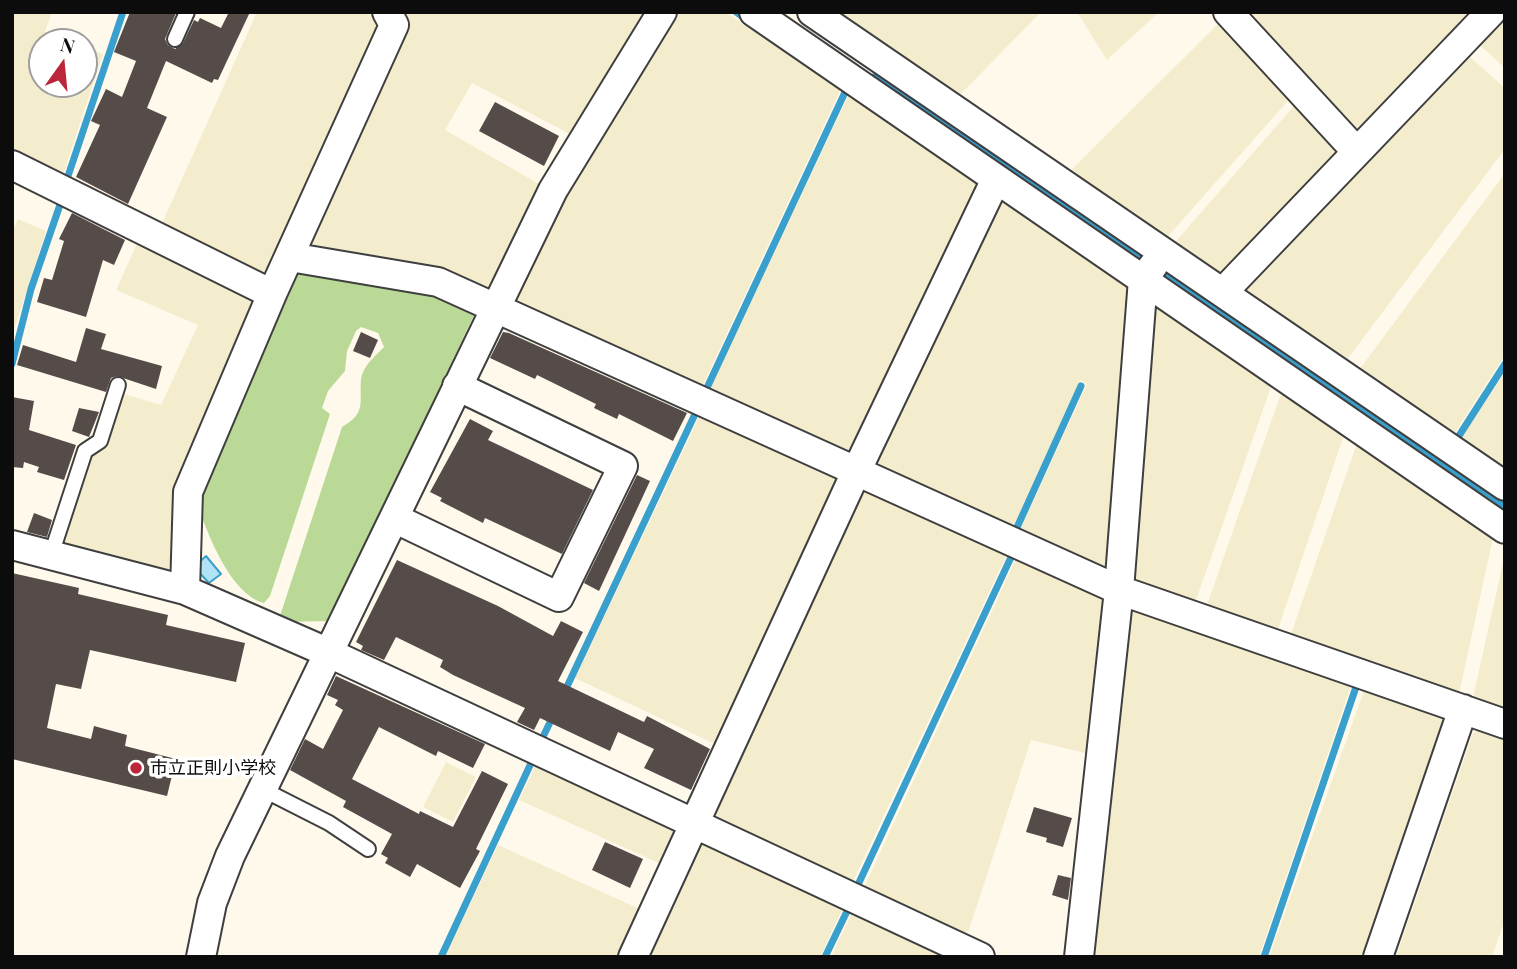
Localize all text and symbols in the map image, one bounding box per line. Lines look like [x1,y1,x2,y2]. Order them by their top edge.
north arrow [28,28,98,98]
text: N [58,30,78,59]
place label: 市立正則小学校 [150,757,276,779]
marker: 市立正則小学校 [128,760,144,776]

